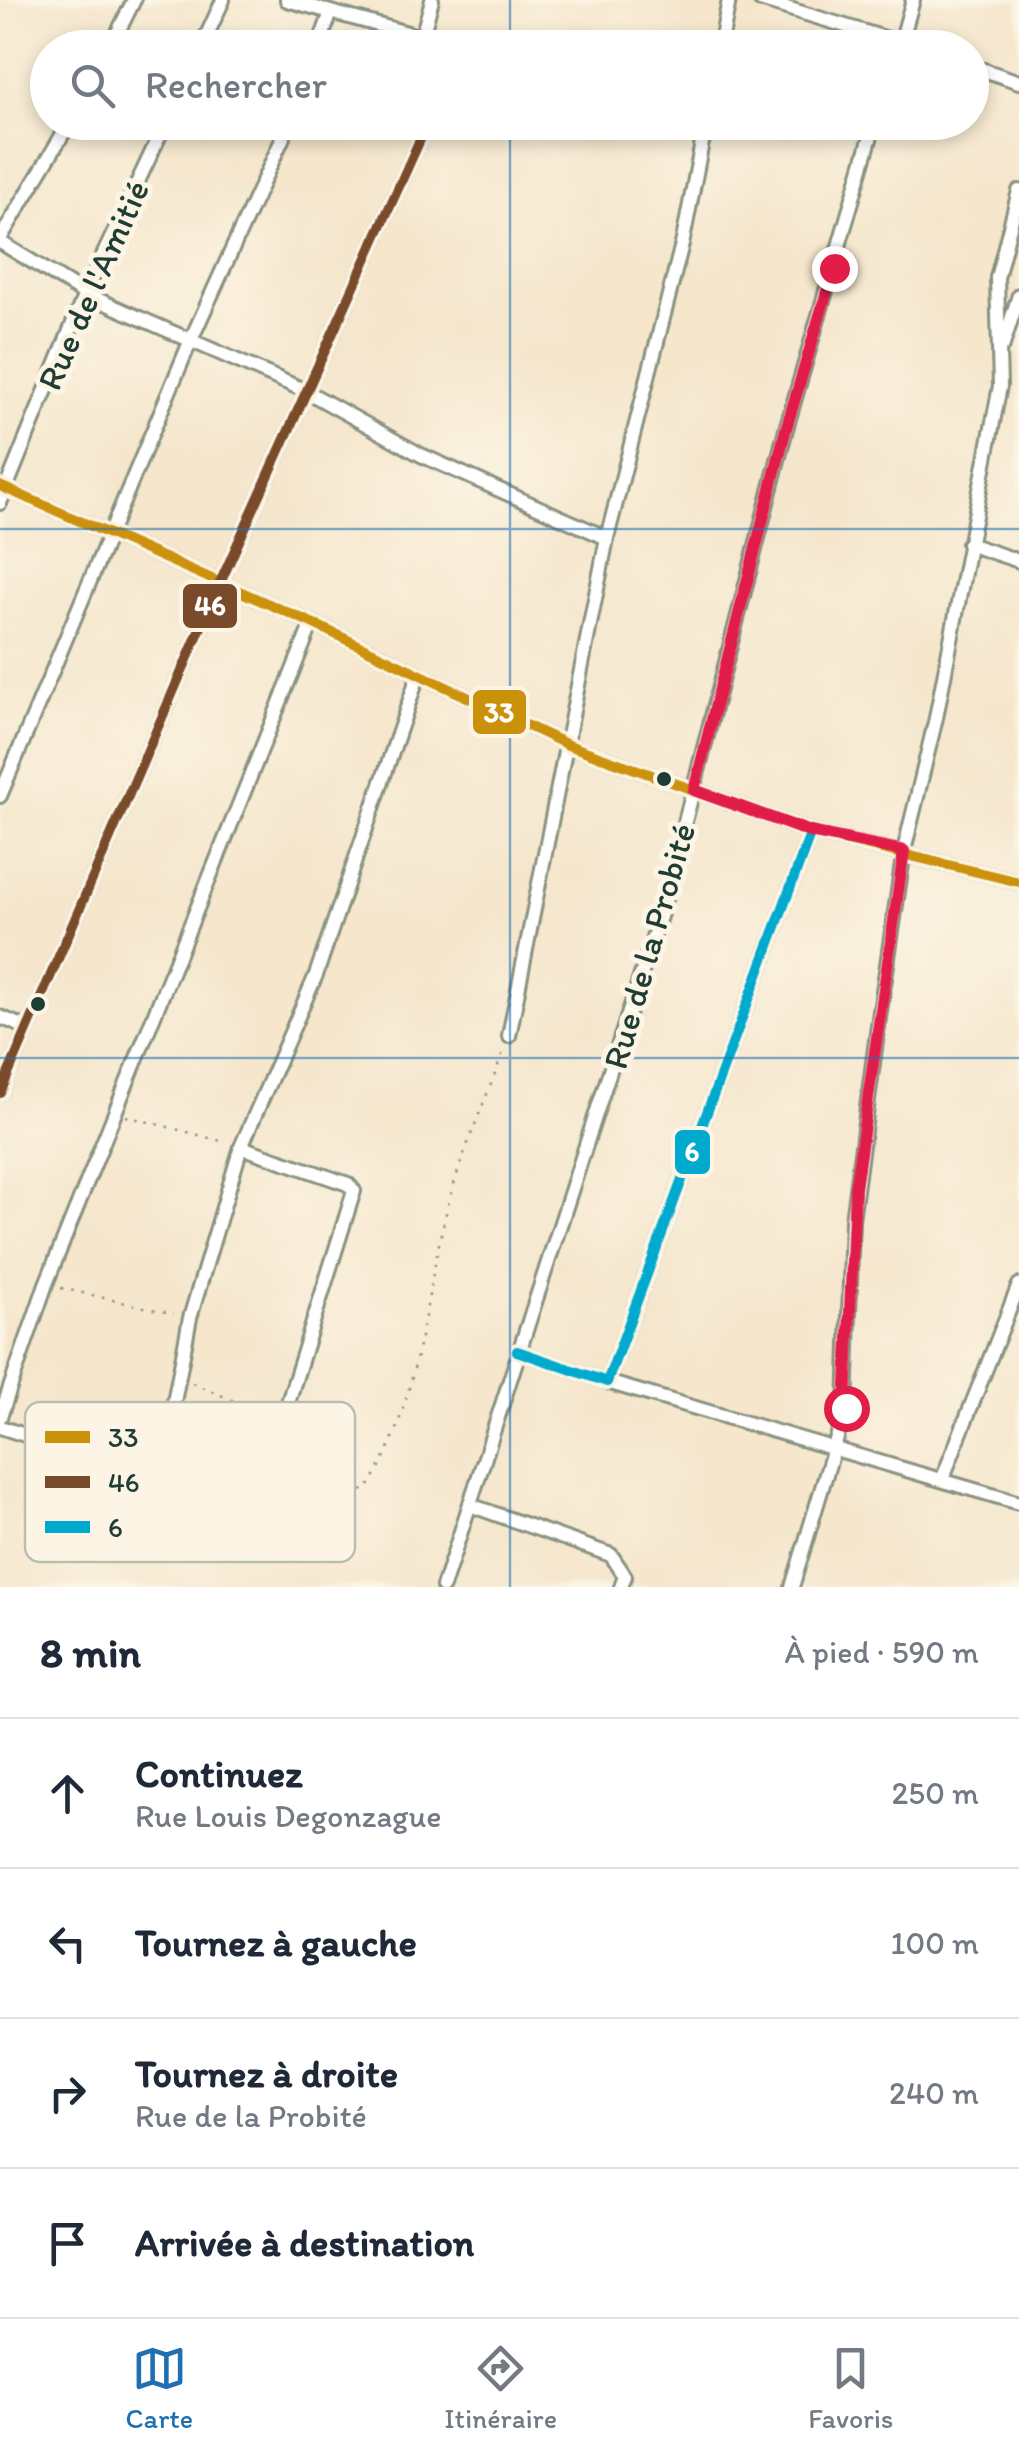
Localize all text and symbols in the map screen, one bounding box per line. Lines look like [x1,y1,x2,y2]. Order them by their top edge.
search box [30,30,989,140]
icon: search [65,58,120,113]
text: Rechercher [145,62,327,108]
street label: Rue de l'Amitié [28,174,158,396]
route end [812,246,858,292]
line badge: 46 [181,582,239,630]
text: 46 [194,588,226,622]
line badge: 33 [471,688,528,736]
text: 33 [484,695,514,729]
unlabelled marker [654,769,674,789]
street label: Rue de la Probité [594,818,704,1074]
unlabelled marker [28,994,48,1014]
line badge: 6 [673,1128,712,1176]
text: 6 [685,1134,700,1168]
route start [824,1386,870,1432]
legend [25,1402,355,1562]
text: 33 [108,1420,139,1454]
text: 46 [108,1465,140,1499]
text: 6 [108,1510,123,1544]
text: 8 min [40,1627,141,1678]
text: À pied · 590 m [784,1633,979,1671]
text: Continuez [135,1751,303,1797]
icon: ahead [40,1766,95,1821]
text: 250 m [892,1774,979,1812]
text: Rue Louis Degonzague [135,1797,441,1835]
icon: left [40,1916,95,1971]
text: Tournez à gauche [135,1920,417,1966]
text: 100 m [891,1924,979,1962]
text: Tournez à droite [135,2051,398,2097]
icon: right [40,2066,95,2121]
text: 240 m [889,2074,979,2112]
text: Rue de la Probité [135,2097,367,2135]
icon: arrive [40,2216,95,2271]
text: Arrivée à destination [135,2220,474,2266]
tab: Carte [126,2341,193,2435]
tab: Itinéraire [444,2341,557,2435]
tab: Favoris [808,2341,893,2435]

